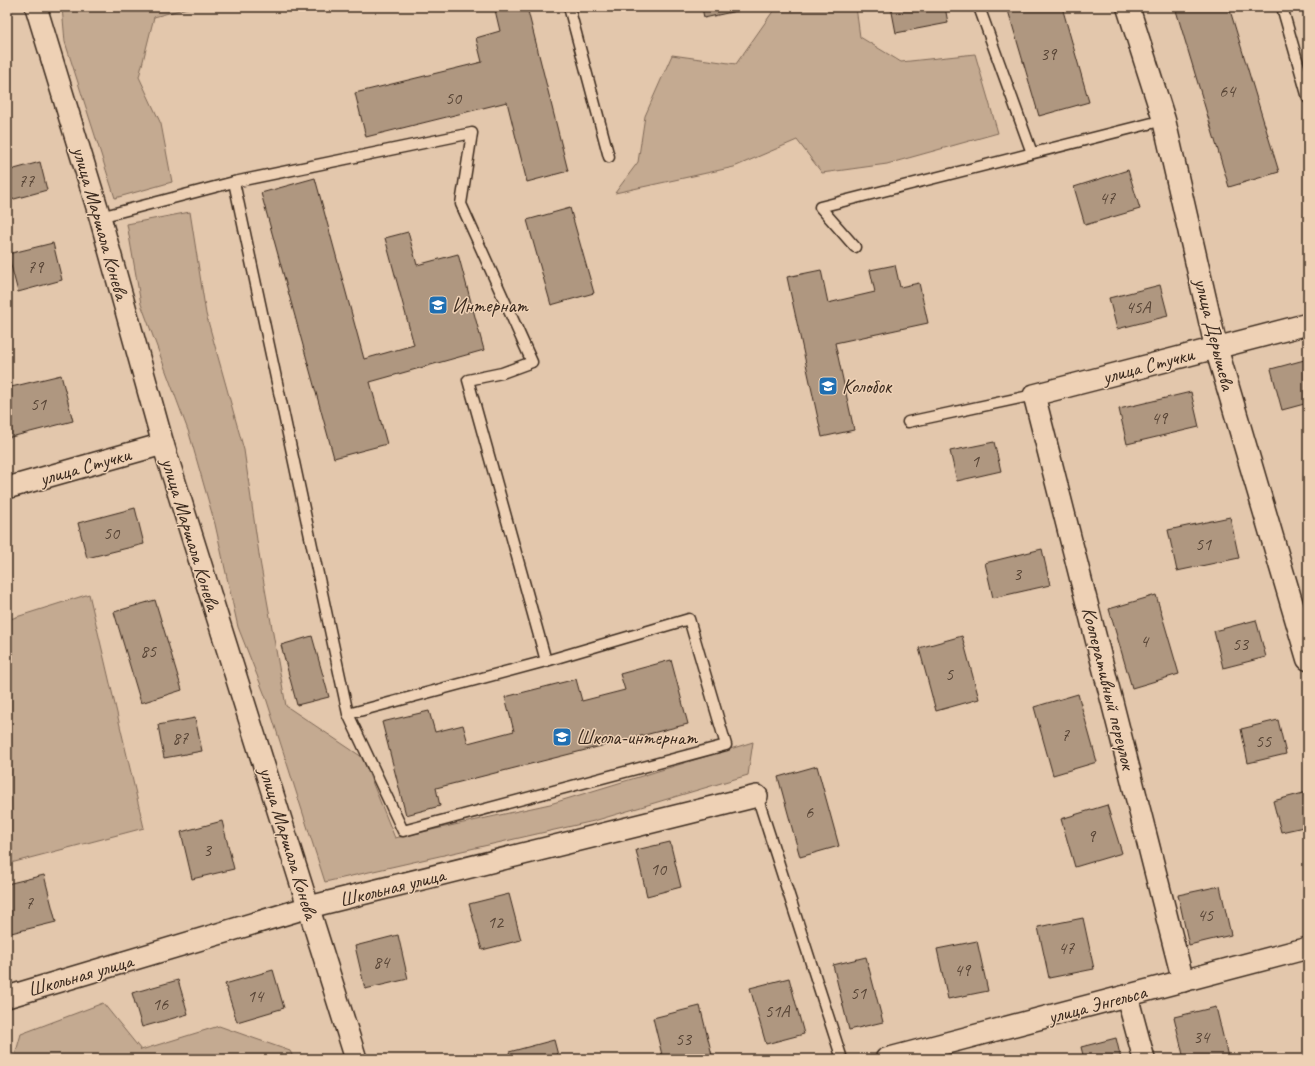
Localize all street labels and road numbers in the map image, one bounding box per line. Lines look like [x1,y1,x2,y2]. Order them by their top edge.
street label: улица Маршала Конева [66,143,135,304]
street label: улица Дерышева [1188,275,1241,395]
street label: улица Стучки [1099,341,1198,390]
street label: улица Стучки [36,441,135,492]
street label: улица Маршала Конева [155,454,226,615]
street label: Кооперативный переулок [1076,604,1141,773]
street label: улица Маршала Конева [253,763,324,924]
street label: Школьная улица [337,862,449,913]
street label: Школьная улица [25,948,137,1002]
street label: улица Энгельса [1044,979,1151,1030]

